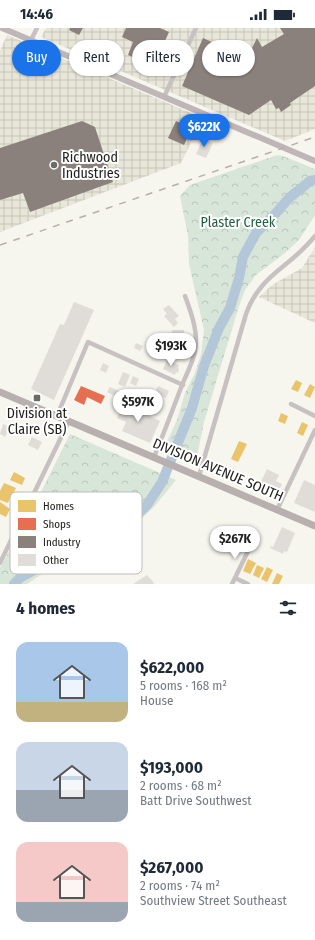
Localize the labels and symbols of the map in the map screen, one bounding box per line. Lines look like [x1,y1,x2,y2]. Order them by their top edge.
pin: $622K [176,114,232,148]
place label: Richwood Industries [62,149,120,182]
marker: Richwood Industries [49,160,59,170]
park label: Plaster Creek [201,214,276,231]
pin: $193K [143,333,199,367]
pin: $597K [110,389,166,423]
marker: Division at Claire (SB) [32,393,42,403]
place label: Division at Claire (SB) [7,405,68,438]
street label: DIVISION AVENUE SOUTH [150,435,286,505]
legend [10,492,142,574]
text: Homes [43,500,74,513]
text: Shops [43,518,71,531]
pin: $267K [207,526,263,560]
text: Industry [43,536,80,549]
text: Other [43,554,69,567]

